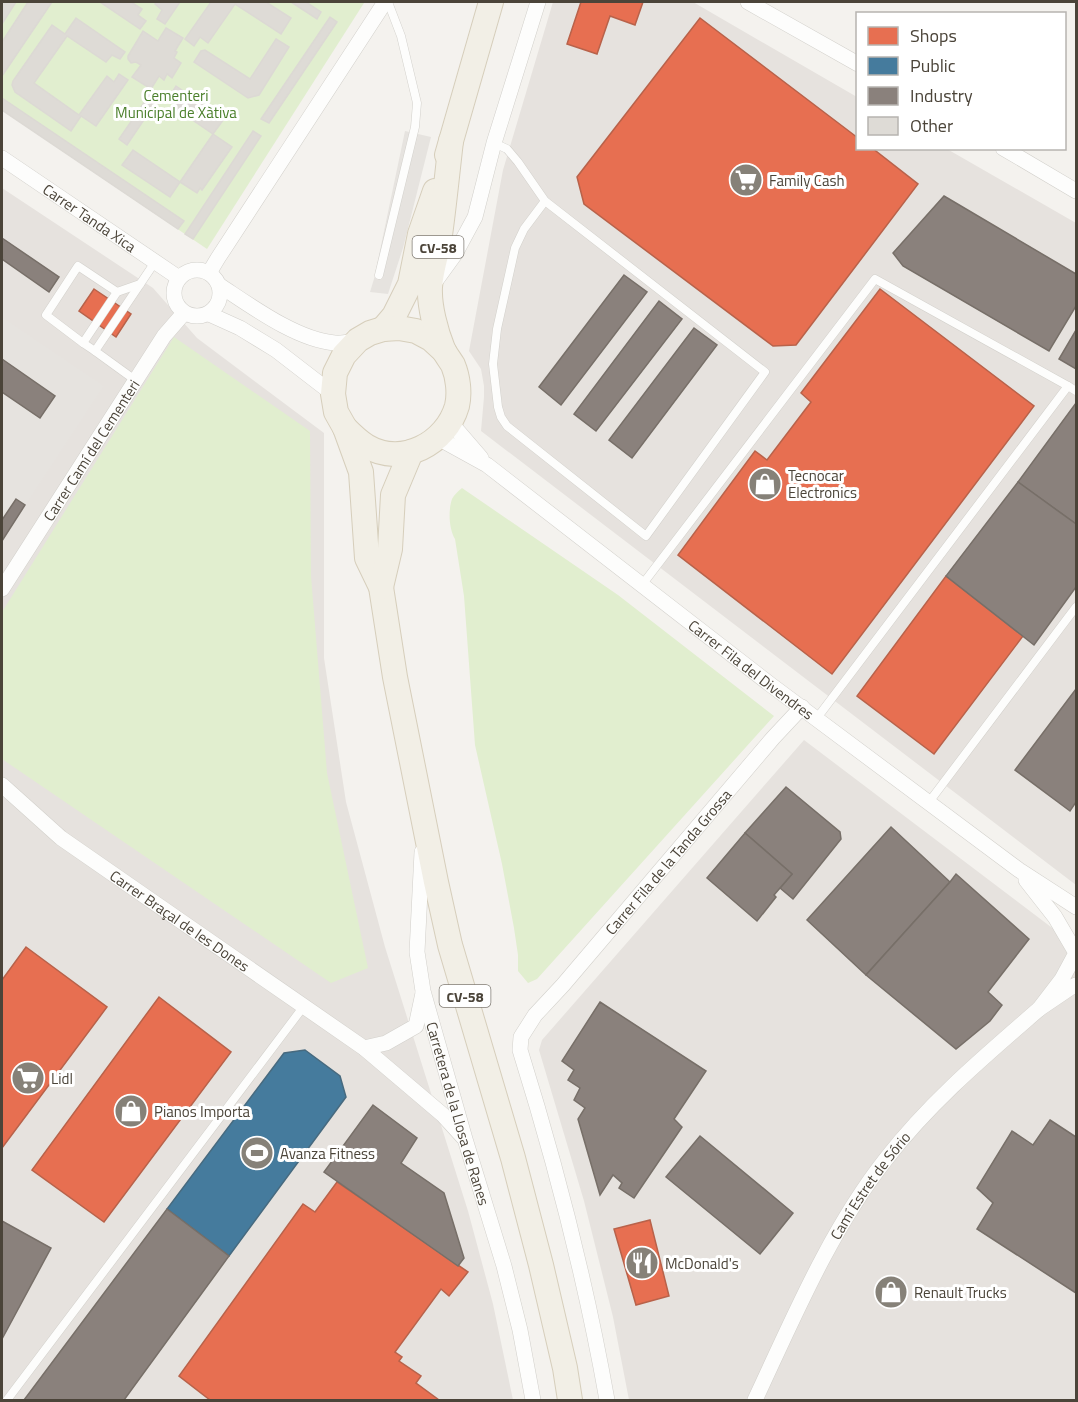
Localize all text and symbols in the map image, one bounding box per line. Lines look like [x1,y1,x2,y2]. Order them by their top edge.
legend [856,12,1066,150]
text: Shops [910,22,957,49]
text: Public [910,52,956,79]
text: Industry [910,82,973,109]
park label: Cementeri Municipal de Xàtiva [115,84,237,124]
text: Other [910,112,953,139]
supermarket icon: Family Cash [728,162,764,198]
place label: Family Cash [769,169,844,192]
street label: Carrer Tanda Xica [38,177,142,258]
road number: CV-58 [412,236,464,258]
street label: Carrer Camí del Cementeri [37,375,145,525]
place label: Tecnocar Electronics [788,464,857,504]
shop icon: Tecnocar Electronics [747,466,783,502]
street label: Carrer Fila del Divendres [684,614,819,725]
street label: Carrer Fila de la Tanda Grossa [599,783,737,940]
street label: Carrer Braçal de les Dones [105,864,254,977]
road number: CV-58 [440,985,490,1007]
street label: Carretera de la Llosa de Ranes [421,1019,496,1208]
supermarket icon: Lidl [10,1060,46,1096]
place label: Lidl [51,1067,73,1090]
shop icon: Pianos Importa [113,1093,149,1129]
place label: Pianos Importa [154,1100,250,1123]
street label: Camí Estret de Sório [824,1126,916,1244]
sports icon: Avanza Fitness [239,1135,275,1171]
place label: Avanza Fitness [280,1142,375,1165]
restaurant icon: McDonald's [624,1245,660,1281]
place label: McDonald's [665,1252,739,1275]
shop icon: Renault Trucks [873,1274,909,1310]
place label: Renault Trucks [914,1281,1007,1304]

